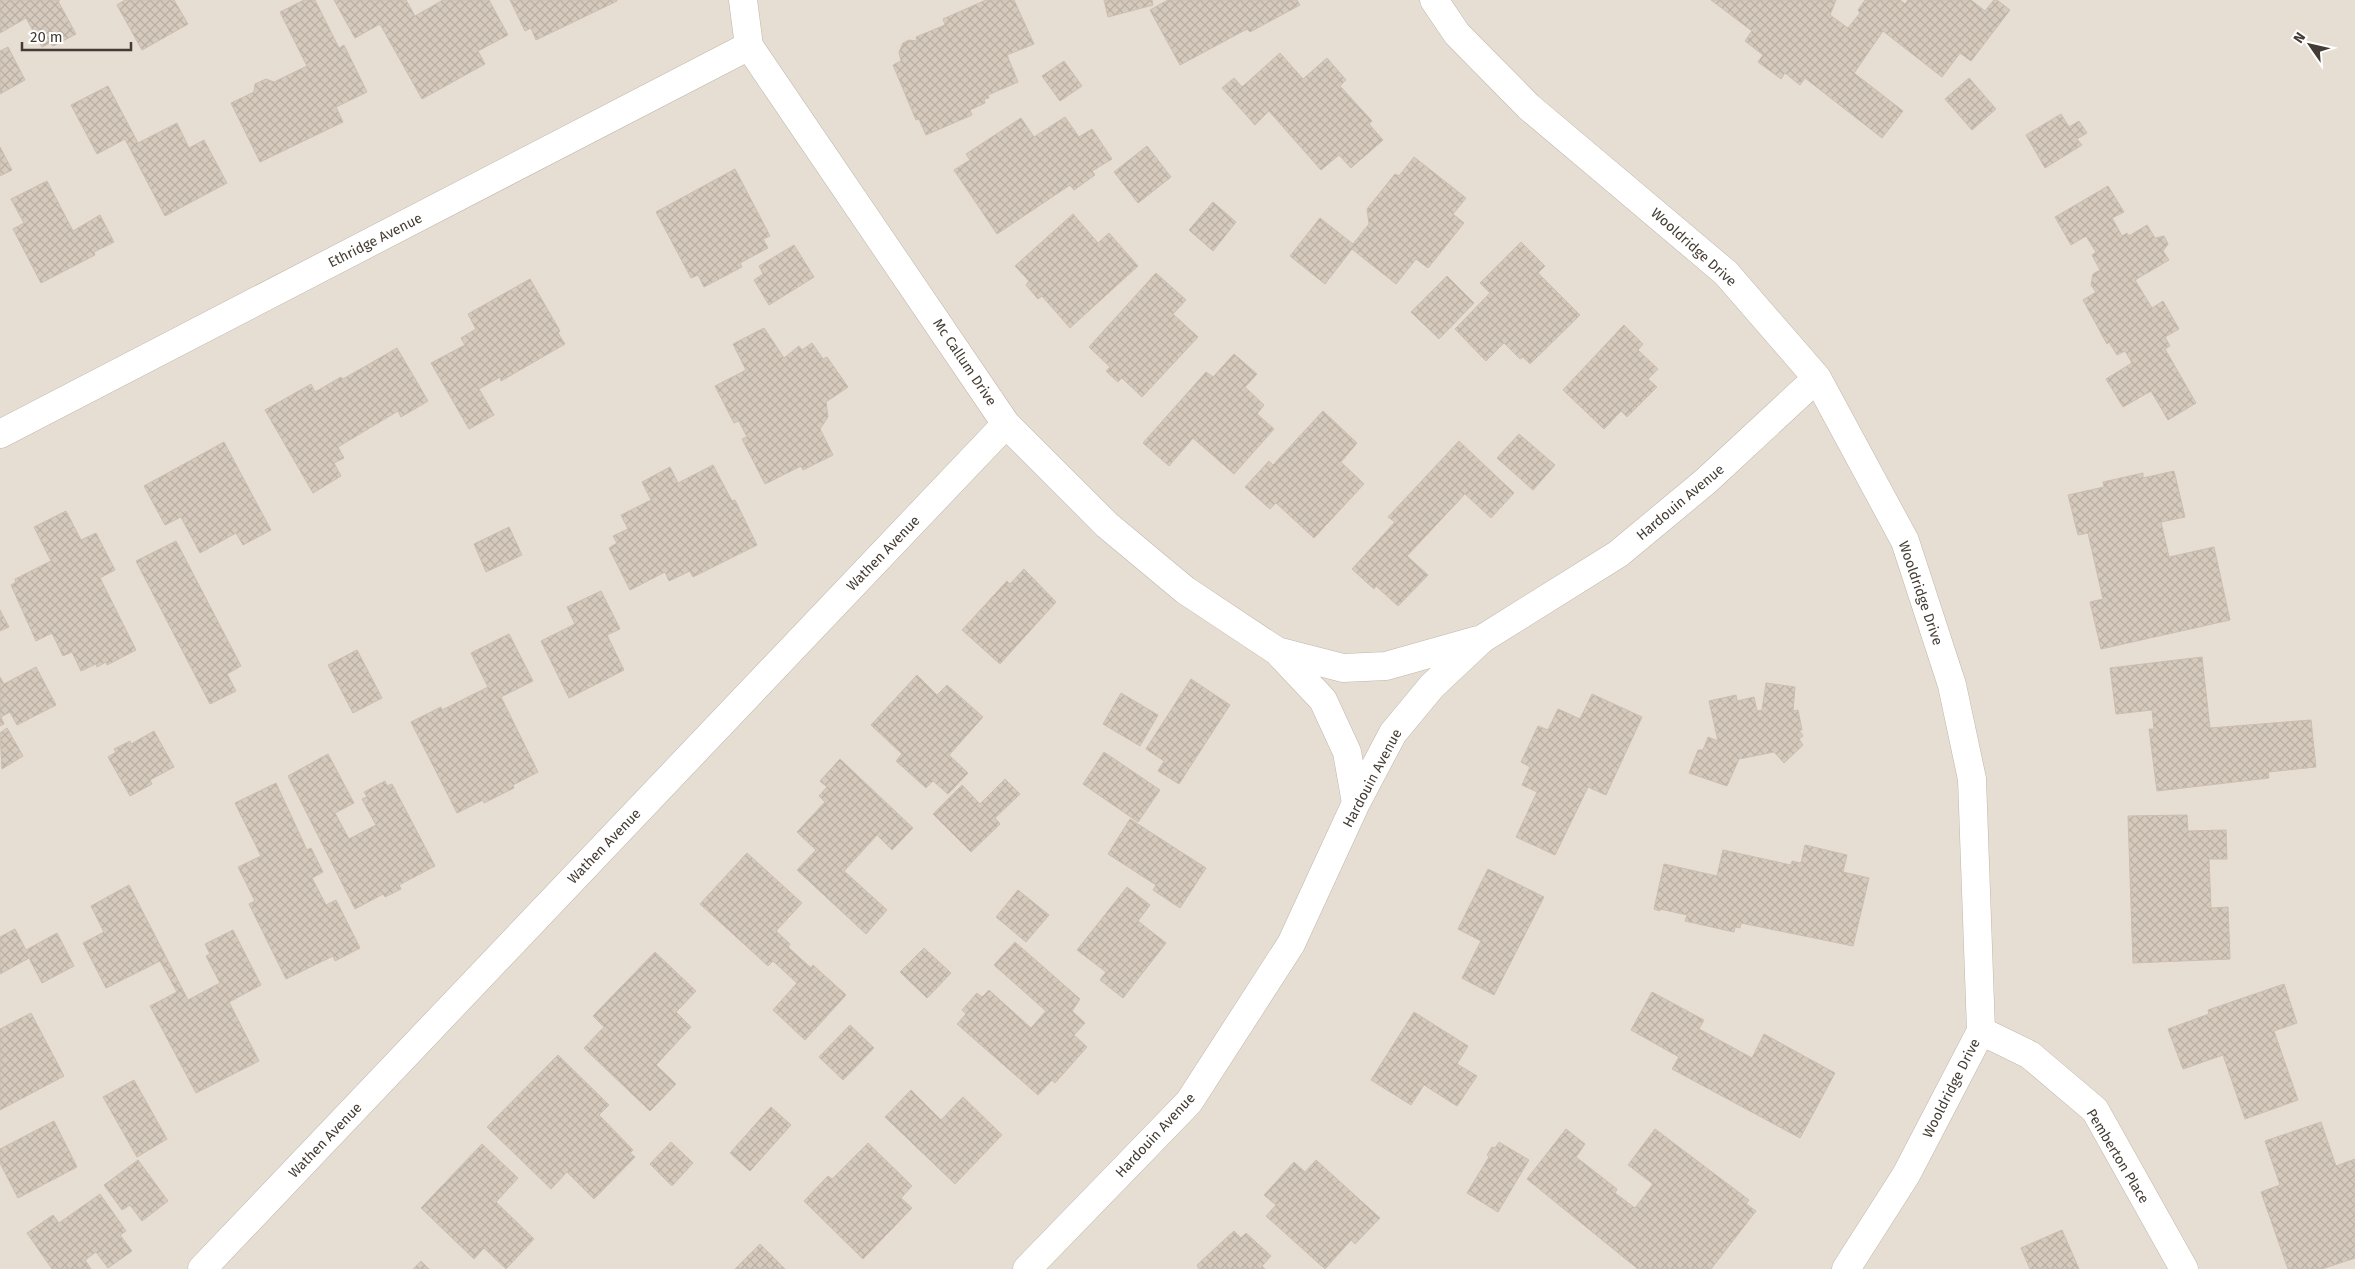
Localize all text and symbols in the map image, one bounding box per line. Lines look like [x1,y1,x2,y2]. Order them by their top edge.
scale bar [22,20,131,52]
north arrow [2285,20,2335,70]
text: 20 m [30,28,63,46]
text: N [2290,29,2309,47]
street label: Wooldridge Drive [1647,205,1740,290]
street label: Ethridge Avenue [325,209,425,271]
street label: Mc Callum Drive [929,316,1000,409]
street label: Hardouin Avenue [1633,461,1728,544]
street label: Wathen Avenue [843,512,924,595]
street label: Wooldridge Drive [1895,539,1946,648]
street label: Hardouin Avenue [1339,726,1406,830]
street label: Wathen Avenue [564,805,645,888]
street label: Wooldridge Drive [1919,1036,1984,1141]
street label: Hardouin Avenue [1112,1090,1199,1181]
street label: Wathen Avenue [285,1099,366,1182]
street label: Pemberton Place [2083,1106,2152,1207]

